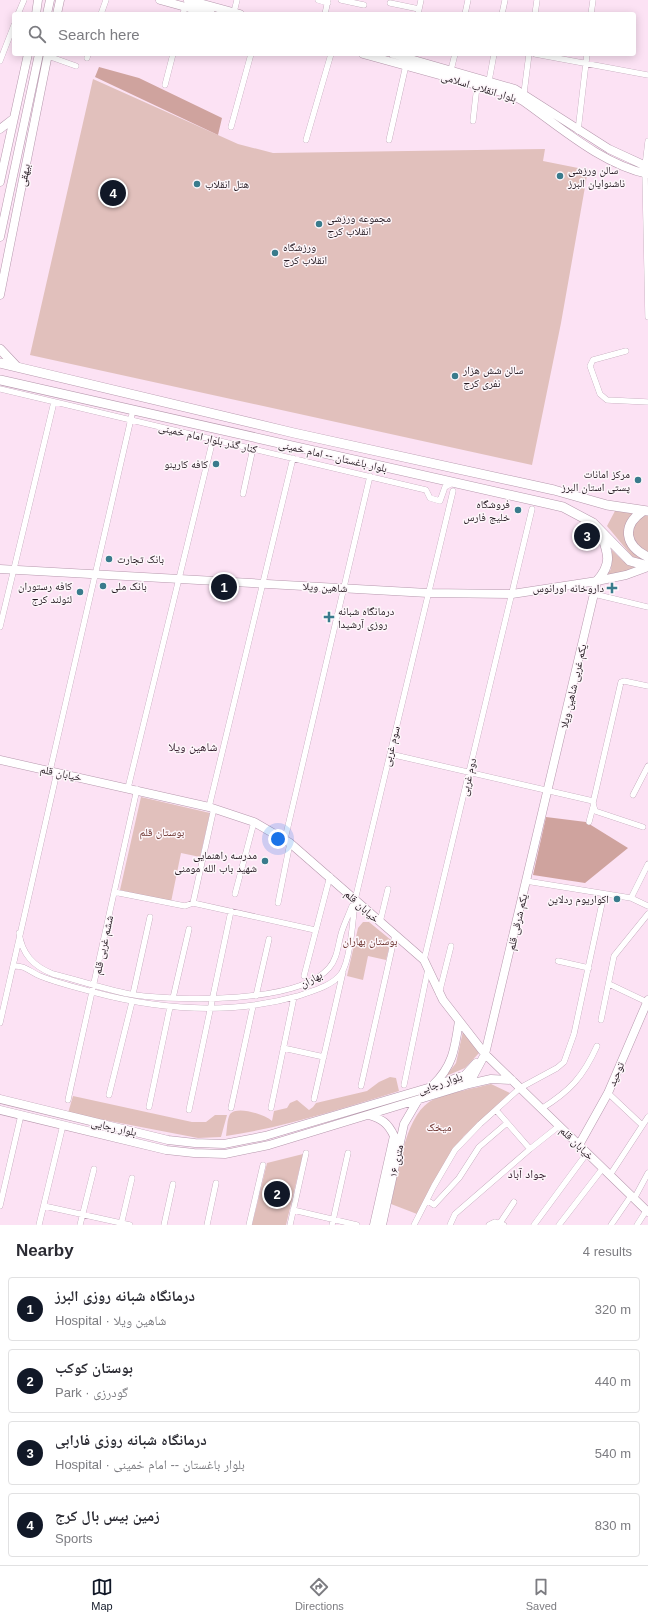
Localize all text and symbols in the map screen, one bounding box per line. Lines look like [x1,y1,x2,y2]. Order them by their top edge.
search box [12,12,636,56]
icon: search [26,23,48,45]
text: Search here [58,26,140,43]
street label: بلوار انقلاب اسلامی [440,70,518,105]
street label: بیهقی [16,163,33,188]
place label: سالن ورزشی ناشنوایان البرز [567,164,625,190]
marker: سالن ورزشی ناشنوایان البرز [555,171,565,181]
pin: 4 [100,178,126,208]
place label: هتل انقلاب [205,178,250,191]
marker: هتل انقلاب [192,179,202,189]
place label: مجموعه ورزشی انقلاب کرج [327,212,391,238]
marker: مجموعه ورزشی انقلاب کرج [314,219,324,229]
place label: ورزشگاه انقلاب کرج [283,241,327,267]
marker: ورزشگاه انقلاب کرج [270,248,280,258]
place label: سالن شش هزار نفری کرج [462,364,523,390]
marker: سالن شش هزار نفری کرج [450,371,460,381]
street label: کنار گذر بلوار امام خمینی [157,421,259,456]
street label: بلوار باغستان -- امام خمینی [277,438,389,475]
place label: کافه کارینو [164,458,208,470]
marker: کافه کارینو [211,459,221,469]
place label: مرکز امانات پستی استان البرز [560,468,630,494]
marker: مرکز امانات پستی استان البرز [633,475,643,485]
place label: فروشگاه خلیج فارس [463,498,510,524]
marker: فروشگاه خلیج فارس [513,505,523,515]
pin: 3 [574,521,600,551]
place label: بانک تجارت [117,553,164,565]
marker: بانک تجارت [104,554,114,564]
pin: 1 [211,572,237,602]
place label: کافه رستوران لئولند کرج [18,580,72,606]
place label: بانک ملی [111,580,147,593]
street label: شاهین ویلا [302,580,348,595]
marker: بانک ملی [98,581,108,591]
place label: داروخانه اورانوس [533,582,604,595]
marker: داروخانه اورانوس [607,583,617,593]
marker: کافه رستوران لئولند کرج [75,587,85,597]
place label: درمانگاه شبانه روزی آرشیدا [338,605,395,631]
marker: درمانگاه شبانه روزی آرشیدا [323,611,335,623]
street label: یکم غربی شاهین ویلا [557,642,591,730]
street label: سوم غربی [380,724,403,768]
district label: شاهین ویلا [169,740,217,754]
street label: دوم غربی [458,756,479,797]
street label: خیابان قلم [39,763,83,785]
park label: بوستان قلم [140,826,184,840]
your location [268,829,288,849]
place label: مدرسه راهنمایی شهید باب الله مومنی [174,849,257,875]
marker: مدرسه راهنمایی شهید باب الله مومنی [260,856,270,866]
street label: خیابان قلم [341,887,382,926]
street label: یکم شرقی قلم [505,892,531,952]
place label: اکواریوم ردلاین [548,893,609,906]
marker: اکواریوم ردلاین [612,894,622,904]
street label: ششم غربی قلم [91,914,117,976]
park label: بوستان بهاران [343,935,397,948]
street label: بهاران [298,968,325,990]
street label: توحید [606,1059,627,1088]
street label: بلوار رجایی [416,1070,464,1097]
street label: بلوار رجایی [90,1116,138,1139]
park label: میخک [427,1121,451,1133]
street label: خیابان قلم [556,1124,596,1163]
street label: ۱۶ متری [387,1144,406,1179]
district label: جواد آباد [508,1167,547,1181]
pin: 2 [264,1179,290,1209]
text: Nearby [16,1241,74,1260]
text: 4 results [583,1244,632,1259]
text: درمانگاه شبانه روزی البرز [55,1287,195,1304]
text: 1 [26,1302,34,1317]
text: 320 m [595,1302,631,1317]
text: Hospital · شاهین ویلا [55,1313,166,1328]
text: بوستان کوکب [55,1359,133,1376]
text: 2 [26,1374,34,1389]
text: 440 m [595,1374,631,1389]
text: Park · گودرزی [55,1385,128,1400]
text: درمانگاه شبانه روزی فارابی [55,1431,207,1448]
text: 3 [26,1446,34,1461]
text: 540 m [595,1446,631,1461]
text: Hospital · بلوار باغستان -- امام خمینی [55,1457,245,1472]
text: زمین بیس بال کرج [55,1507,160,1524]
text: 4 [26,1518,34,1533]
text: 830 m [595,1518,631,1533]
text: Sports [55,1531,93,1546]
tab: Map [91,1576,113,1612]
tab: Directions [295,1576,344,1612]
tab: Saved [526,1576,557,1612]

